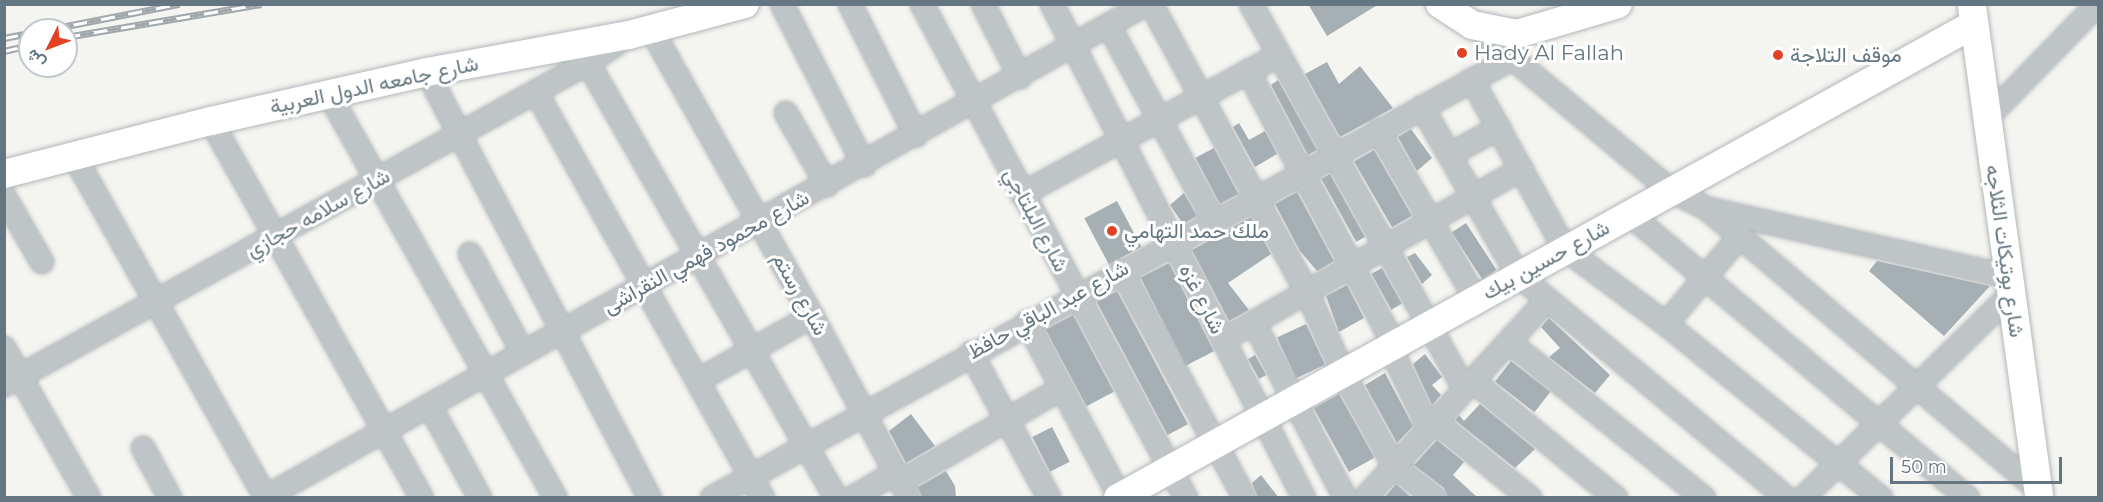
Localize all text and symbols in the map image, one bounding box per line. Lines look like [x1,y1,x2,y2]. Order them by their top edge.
north arrow [18,18,78,78]
place label: Hady Al Fallah [1474,40,1624,66]
place label: موقف التلاجة [1790,42,1902,68]
text: ش [22,46,49,73]
marker: Hady Al Fallah [1455,46,1469,60]
marker: موقف التلاجة [1771,48,1785,62]
street label: شارع جامعه الدول العربية [267,51,481,119]
street label: شارع سلامه حجازي [242,163,394,263]
street label: شارع بوتيكات الثلاجه [1980,163,2030,339]
street label: شارع البلتاجي [998,164,1074,276]
street label: شارع محمود فهمي النقراشى [598,185,814,319]
street label: شارع حسين بيك [1478,215,1614,305]
place label: ملك حمد التهامي [1124,218,1269,244]
marker: ملك حمد التهامي [1105,224,1119,238]
street label: شارع رستم [767,248,833,340]
street label: شارع عبد الباقي حافظ [963,255,1133,365]
street label: شارع غزه [1174,260,1230,338]
scale bar [1893,445,2066,483]
text: 50 m [1901,456,1947,478]

